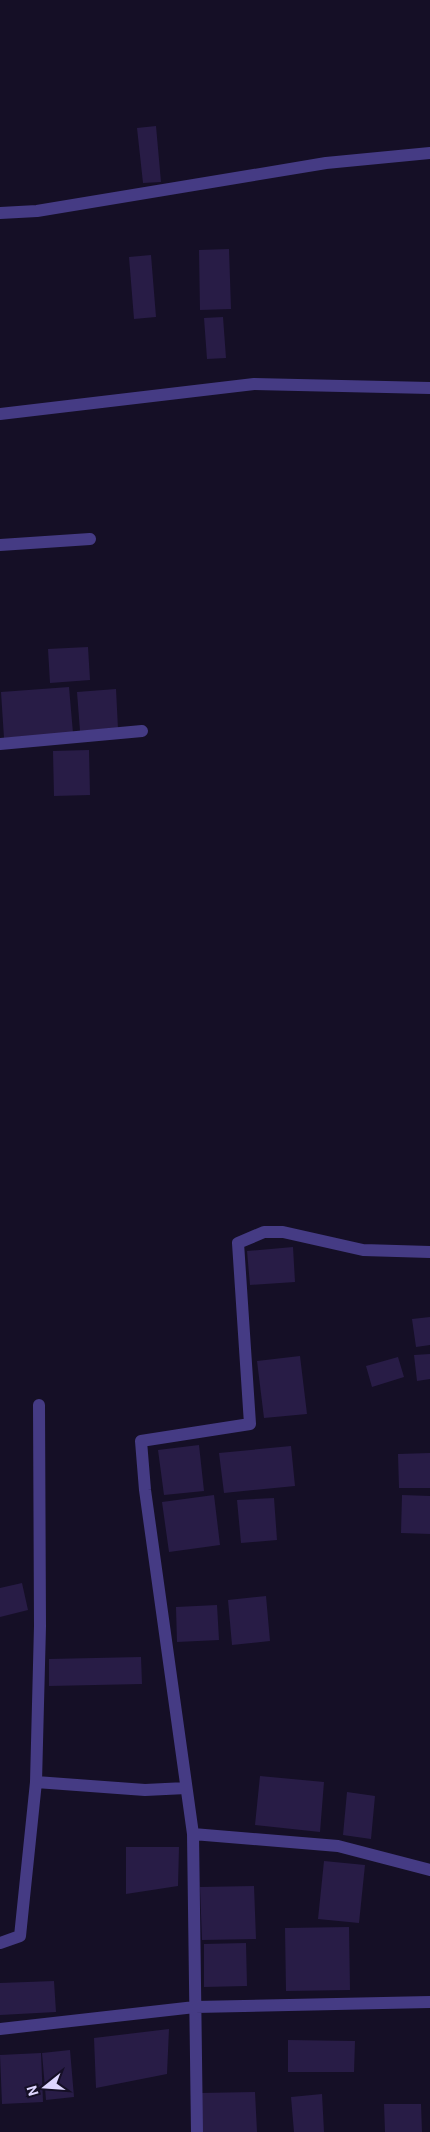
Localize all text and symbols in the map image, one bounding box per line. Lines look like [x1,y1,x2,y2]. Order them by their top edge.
north arrow [20,2062,70,2112]
text: N [23,2084,42,2098]

